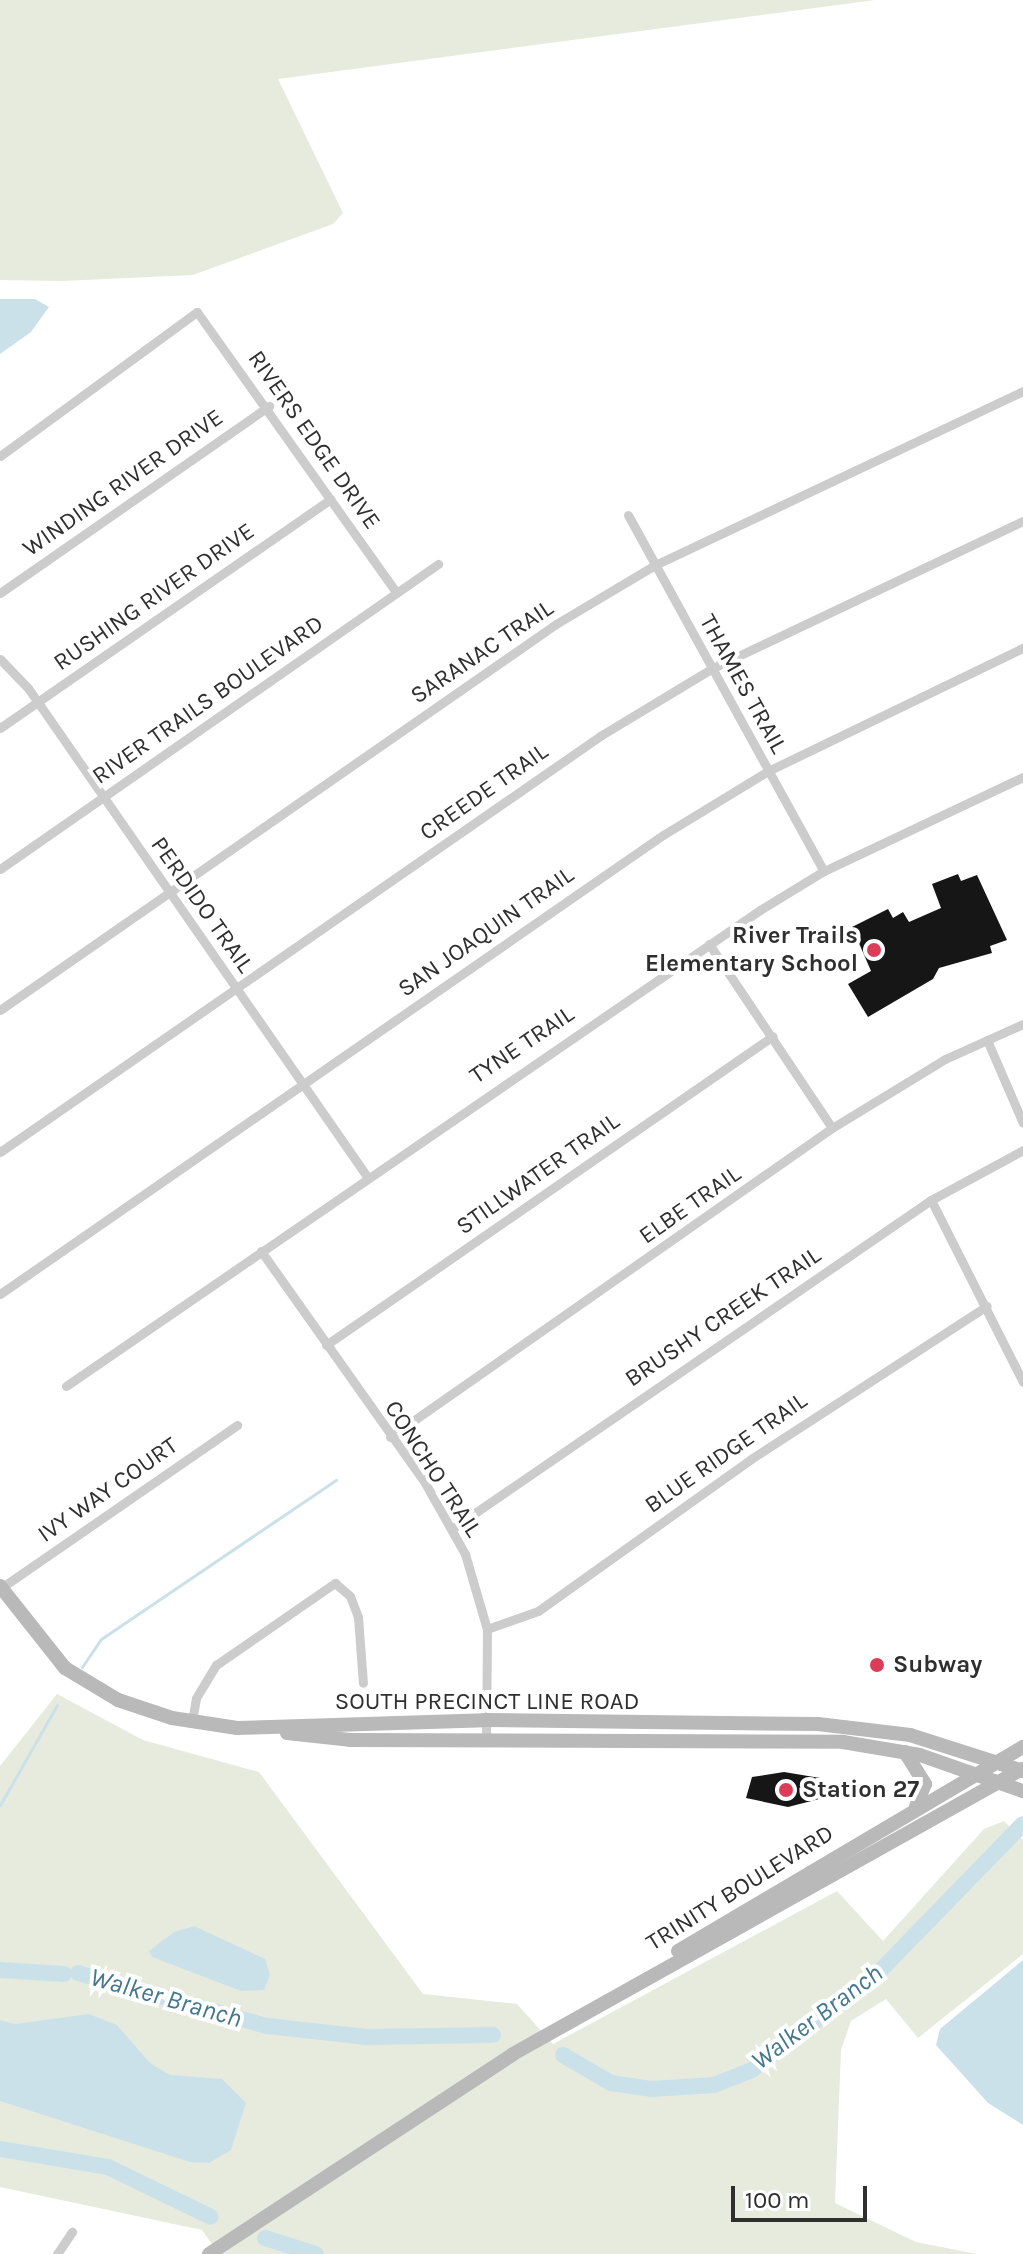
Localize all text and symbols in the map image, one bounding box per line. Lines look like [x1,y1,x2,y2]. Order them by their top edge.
street label: RIVERS EDGE DRIVE [242,345,386,535]
street label: WINDING RIVER DRIVE [17,403,229,563]
street label: RUSHING RIVER DRIVE [48,517,260,677]
street label: SARANAC TRAIL [405,594,559,710]
street label: RIVER TRAILS BOULEVARD [87,609,329,791]
street label: THAMES TRAIL [693,610,793,758]
street label: CREEDE TRAIL [414,737,554,847]
street label: PERDIDO TRAIL [144,831,260,979]
street label: SAN JOAQUIN TRAIL [393,861,579,1003]
place label: River Trails Elementary School [645,922,858,978]
marker: River Trails Elementary School [865,941,883,959]
street label: TYNE TRAIL [465,1000,579,1090]
street label: STILLWATER TRAIL [451,1107,625,1241]
street label: ELBE TRAIL [634,1160,746,1250]
street label: BRUSHY CREEK TRAIL [620,1241,826,1393]
street label: BLUE RIDGE TRAIL [639,1386,813,1520]
street label: CONCHO TRAIL [378,1395,488,1543]
street label: IVY WAY COURT [32,1431,184,1549]
place label: Subway [893,1651,982,1679]
marker: Subway [868,1656,886,1674]
street label: SOUTH PRECINCT LINE ROAD [335,1688,639,1716]
place label: Station 27 [802,1776,919,1804]
marker: Station 27 [777,1781,795,1799]
street label: TRINITY BOULEVARD [641,1819,839,1957]
water label: Walker Branch [745,1957,889,2077]
water label: Walker Branch [87,1961,245,2035]
scale bar [735,2170,871,2220]
text: 100 m [745,2186,810,2214]

